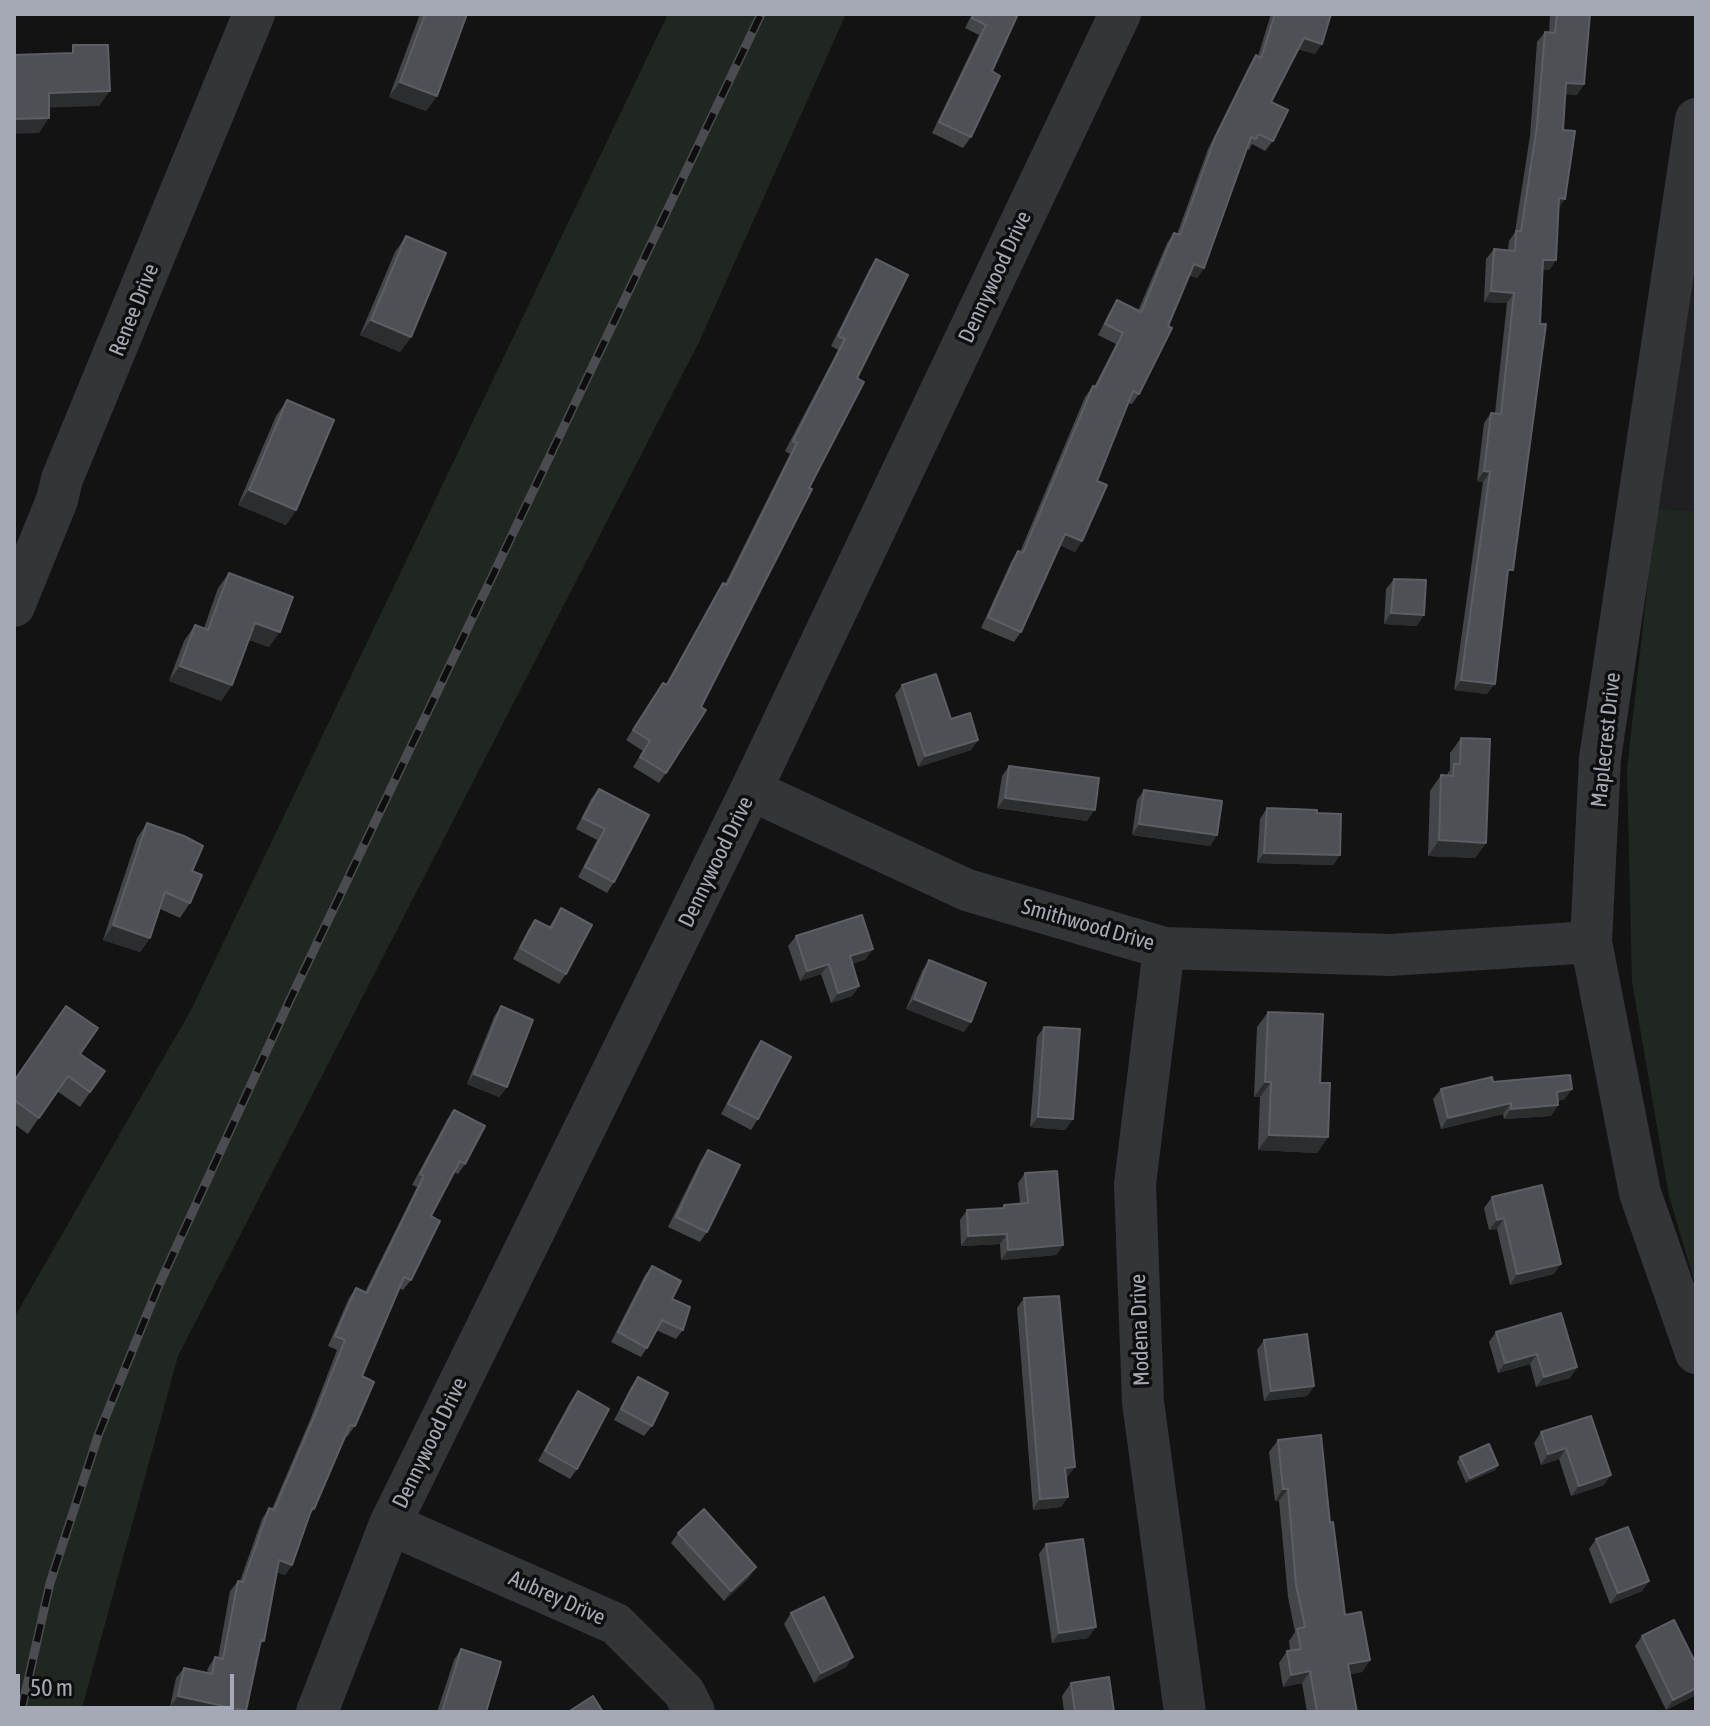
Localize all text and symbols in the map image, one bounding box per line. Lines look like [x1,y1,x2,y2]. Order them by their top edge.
street label: Dennywood Drive [953,207,1037,347]
street label: Renee Drive [104,260,164,360]
street label: Maplecrest Drive [1586,671,1626,809]
street label: Dennywood Drive [673,792,759,932]
street label: Smithwood Drive [1019,893,1157,957]
street label: Modena Drive [1125,1274,1155,1386]
street label: Dennywood Drive [387,1373,473,1513]
street label: Aubrey Drive [505,1565,609,1631]
scale bar [20,1658,238,1708]
text: 50 m [30,1674,73,1701]

